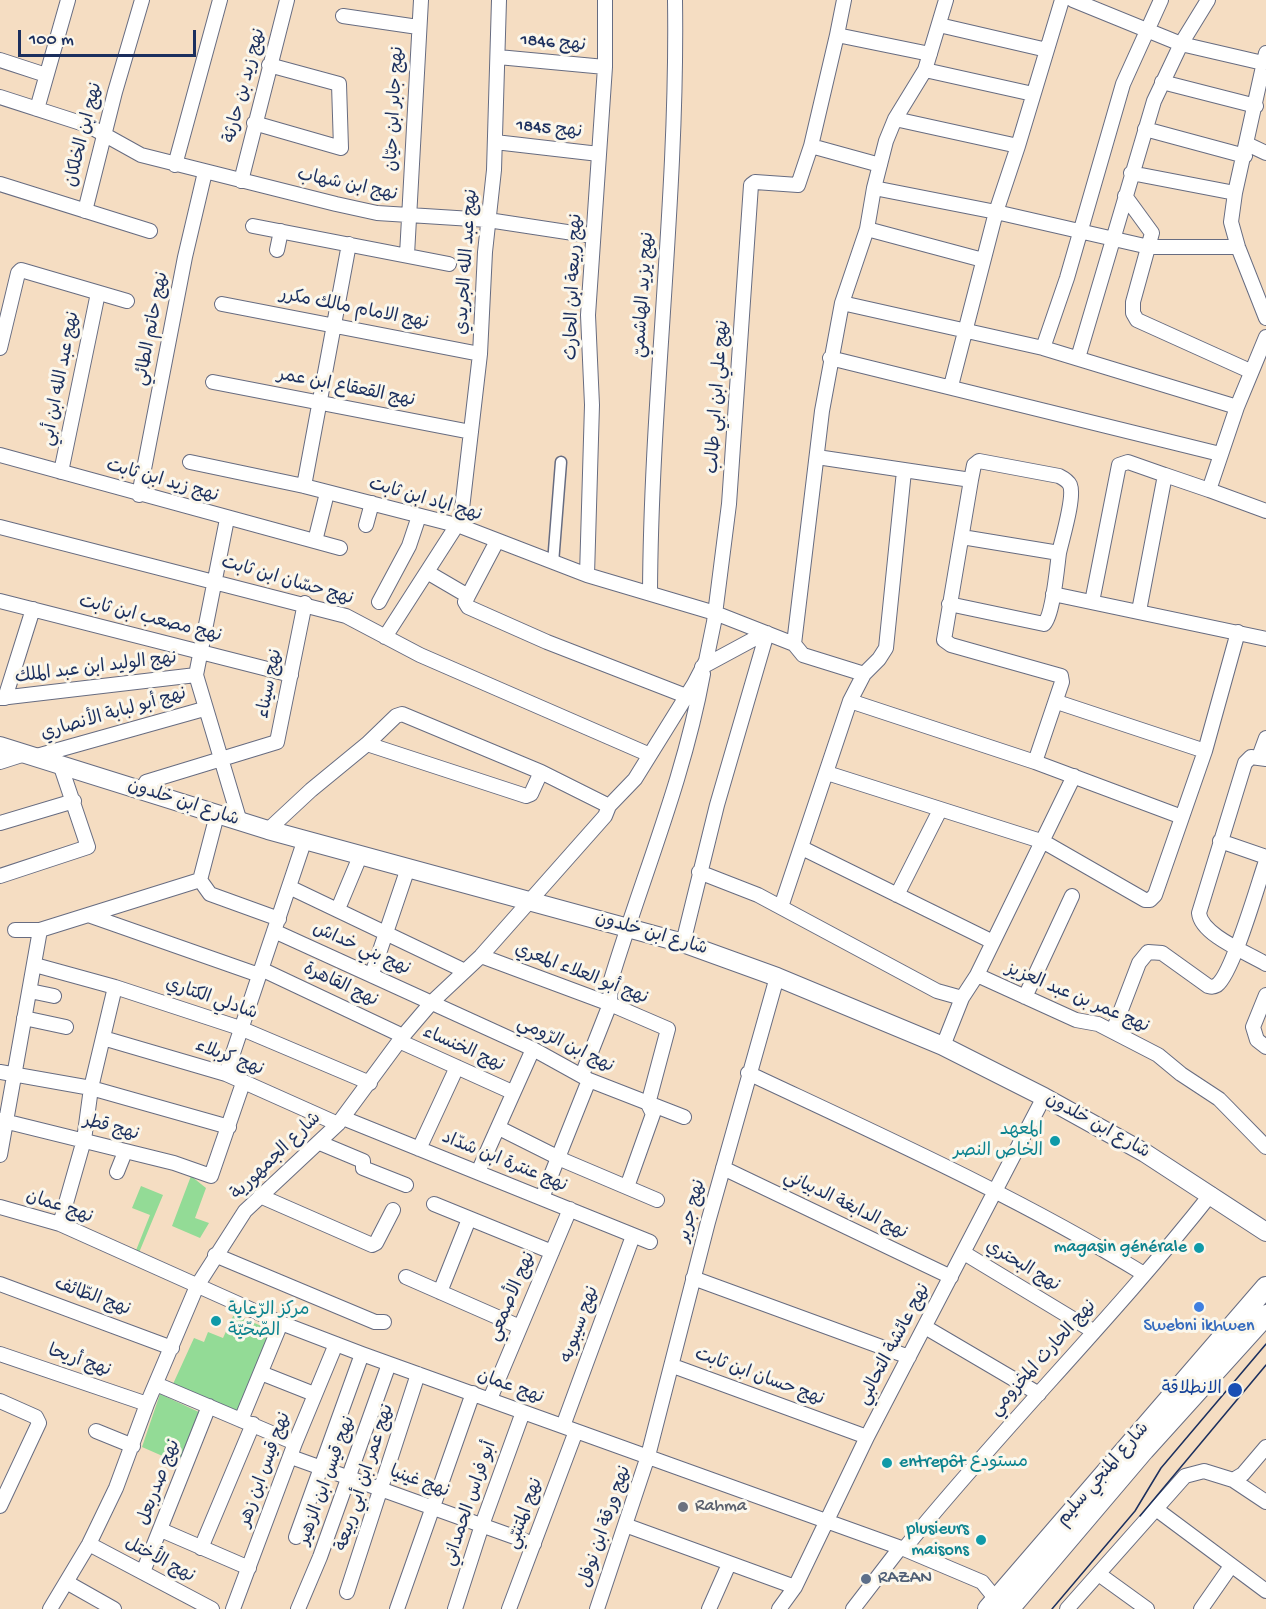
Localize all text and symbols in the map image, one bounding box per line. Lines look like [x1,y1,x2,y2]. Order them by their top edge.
scale bar [21,18,200,56]
street label: نهج زيد بن حارثة [220,26,272,146]
text: 100 m [29,30,74,51]
street label: نهج 1846 [519,30,587,58]
street label: نهج جابر ابن حيّان [382,46,410,172]
street label: نهج ابن الخلكان [62,81,108,189]
street label: نهج 1845 [515,116,583,144]
street label: نهج ابن شهاب [295,165,399,207]
street label: نهج عبد الله الجريدي [452,188,484,336]
street label: نهج ربيعة ابن الحارث [562,213,588,361]
street label: نهج يزيد الهاشميّ [630,231,660,359]
street label: نهج حاتم الطائي [131,270,175,388]
street label: نهج الامام مالك مكرر [278,285,430,335]
street label: نهج عبد الله ابن أبي [38,310,86,448]
street label: نهج علي ابن ابي طالب [703,319,735,475]
street label: نهج القعقاع ابن عمر [275,365,417,413]
street label: نهج زيد ابن ثابت [103,456,221,508]
street label: نهج اياد ابن ثابت [366,475,484,527]
street label: نهج حسّان ابن ثابت [218,553,356,611]
street label: نهج مصعب ابن ثابت [76,592,224,648]
street label: نهج سيناء [254,647,288,721]
street label: نهج الوليد ابن عبد الملك [14,648,178,690]
street label: نهج أبو لبابة الأنصاري [39,684,189,746]
street label: شارع ابن خلدون [124,776,242,832]
street label: شارع ابن خلدون [592,909,710,961]
street label: نهج بني خداش [309,919,413,981]
street label: نهج أبو العلاء المعري [511,940,651,1010]
street label: نهج القاهرة [299,959,381,1013]
street label: نهج عمر بن عبد العزيز [1002,959,1152,1039]
street label: شادلي الكتاري [162,974,260,1026]
street label: نهج ابن الرّومي [513,1013,617,1079]
street label: نهج الخنساء [419,1022,507,1078]
street label: نهج كربلاء [192,1036,266,1082]
street label: شارع ابن خلدون [1041,1089,1153,1165]
street label: شارع الجمهورية [227,1108,327,1206]
street label: نهج قطر [81,1111,141,1147]
place label: المعهد الخاص النصر [954,1120,1043,1162]
street label: نهج عنترة ابن شدّاد [438,1128,570,1198]
marker: المعهد الخاص النصر [1048,1134,1062,1148]
street label: نهج الدابغة الدبياني [780,1167,910,1245]
street label: نهج جرير [674,1177,712,1245]
street label: نهج عمان [23,1186,95,1230]
street label: نهج البحتري [981,1236,1063,1298]
place label: magasin générale [1054,1237,1187,1259]
marker: magasin générale [1192,1241,1206,1255]
street label: نهج الأصمعي [485,1249,541,1345]
street label: نهج الطّائف [51,1274,133,1322]
street label: نهج عائشة التحالبي [854,1281,936,1409]
street label: نهج سيبويه [557,1284,605,1366]
street label: نهج الحارث المخزومي [986,1296,1102,1422]
place label: مركز الرّعاية الصّحّيّة [228,1300,310,1342]
marker: Swebni ikhwen [1192,1300,1206,1314]
marker: مركز الرّعاية الصّحّيّة [209,1314,223,1328]
place label: Swebni ikhwen [1143,1316,1255,1338]
street label: نهج أريحا [45,1341,113,1383]
street label: نهج حسان ابن ثابت [691,1345,827,1411]
street label: نهج عمان [474,1366,546,1410]
place label: الانطلاقة [1162,1379,1222,1401]
marker: الانطلاقة [1226,1381,1244,1399]
street label: نهج عمر ابن أبي ربيعة [332,1402,400,1554]
street label: نهج قيس ابن زهر [235,1410,297,1530]
street label: نهج قيس ابن الزهير [295,1414,361,1548]
street label: شارع المنجي سليم [1053,1419,1155,1531]
street label: نهج صدربعل [134,1437,186,1529]
street label: أبو فراس الحمداني [440,1439,502,1569]
place label: entrepôt مستودع [899,1452,1028,1474]
marker: entrepôt مستودع [880,1456,894,1470]
street label: نهج غينيا [386,1462,452,1504]
street label: نهج ورقة ابن نوفل [575,1463,637,1591]
street label: نهج المتنبّي [503,1475,549,1553]
place label: Rahma [695,1496,747,1518]
marker: Rahma [676,1500,690,1514]
place label: plusieurs maisons [906,1519,969,1562]
street label: نهج الأختل [120,1533,198,1589]
marker: plusieurs maisons [974,1533,988,1547]
place label: RAZAN [878,1568,932,1590]
marker: RAZAN [859,1572,873,1586]

